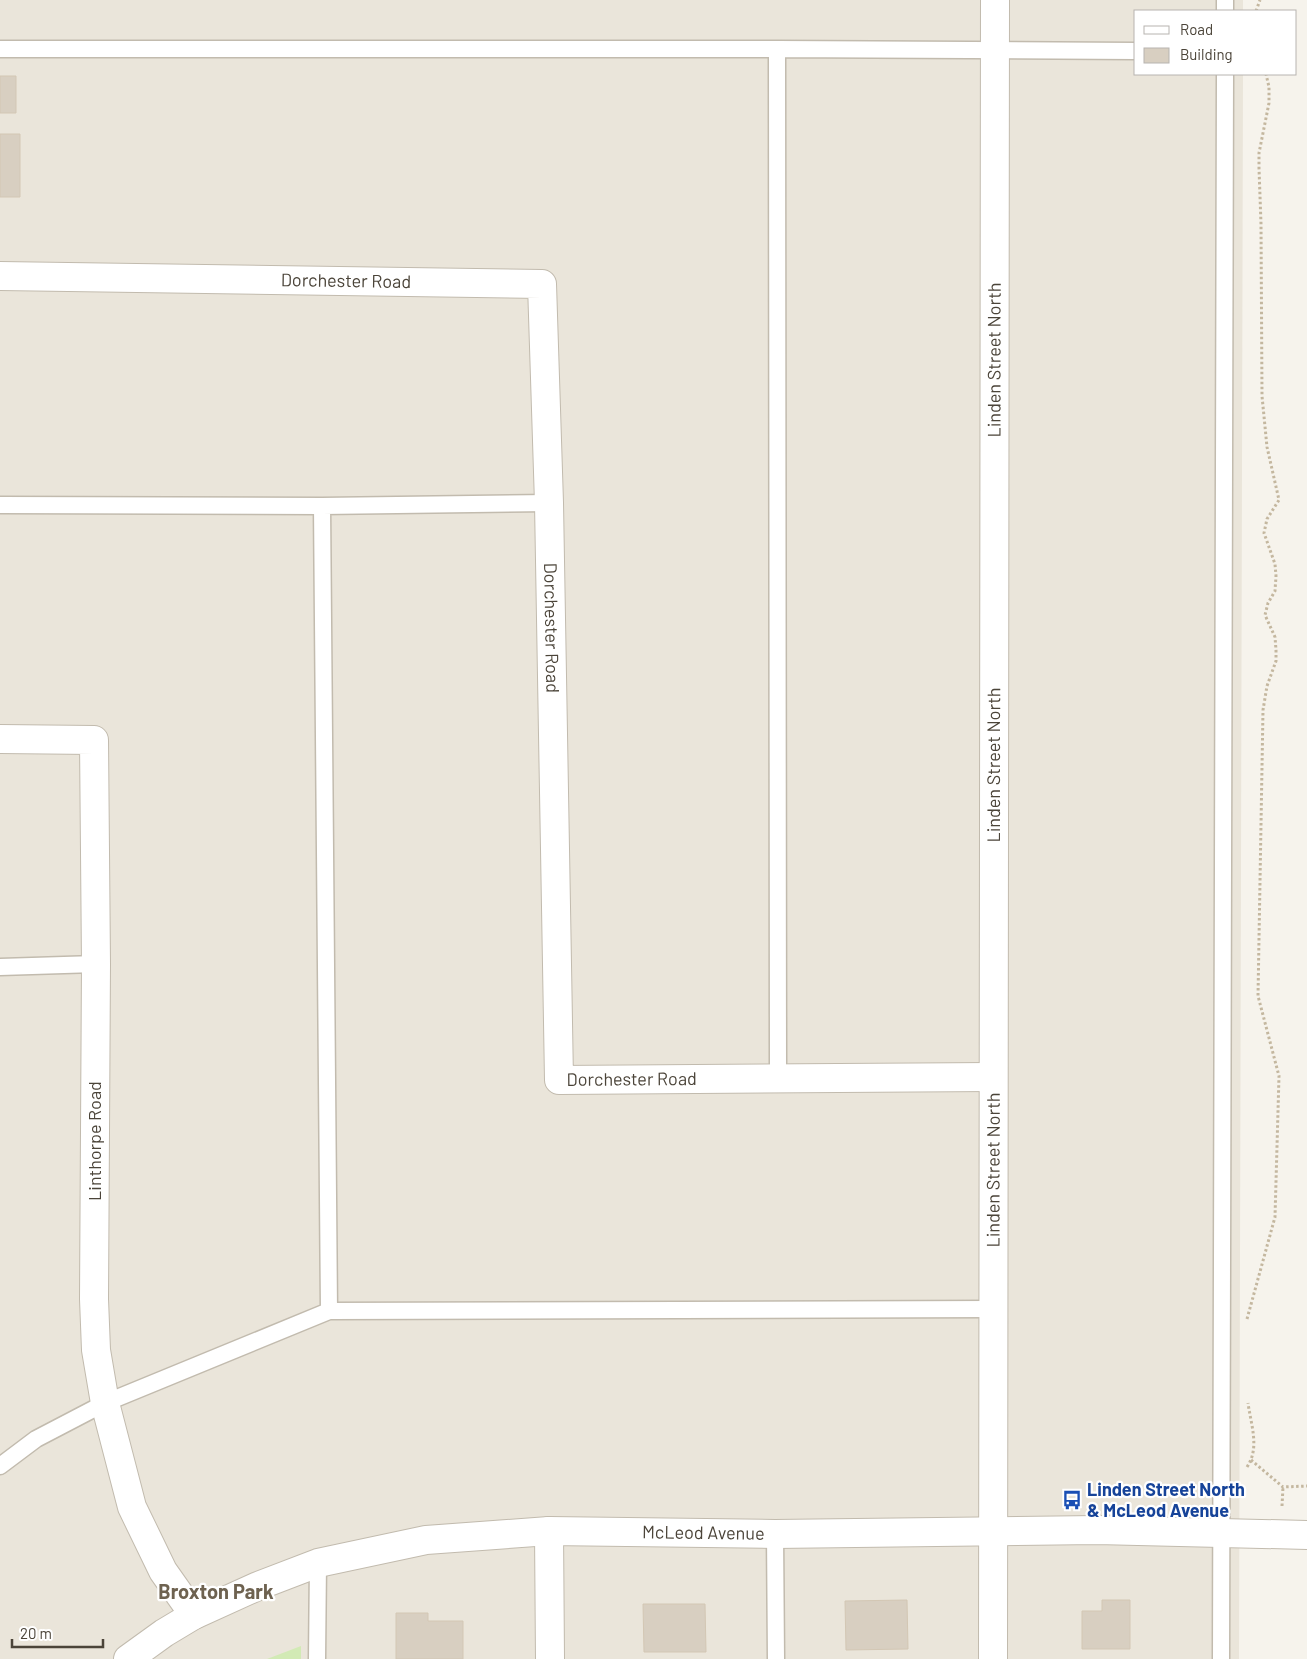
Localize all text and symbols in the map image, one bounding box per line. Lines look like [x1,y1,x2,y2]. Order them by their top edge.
legend [1134,10,1297,75]
text: Road [1180,20,1213,38]
text: Building [1180,45,1233,63]
street label: Dorchester Road [281,268,411,292]
street label: Linden Street North [982,282,1005,438]
street label: Dorchester Road [540,562,564,693]
street label: Linden Street North [982,687,1004,843]
street label: Dorchester Road [566,1067,697,1090]
street label: Linthorpe Road [83,1081,105,1201]
street label: Linden Street North [981,1092,1004,1248]
place label: Linden Street North & McLeod Avenue [1087,1478,1245,1521]
bus stop icon: Linden Street North & McLeod Avenue [1061,1489,1083,1511]
street label: McLeod Avenue [642,1520,765,1544]
district label: Broxton Park [158,1579,274,1603]
scale bar [12,1616,104,1648]
text: 20 m [20,1624,52,1642]

